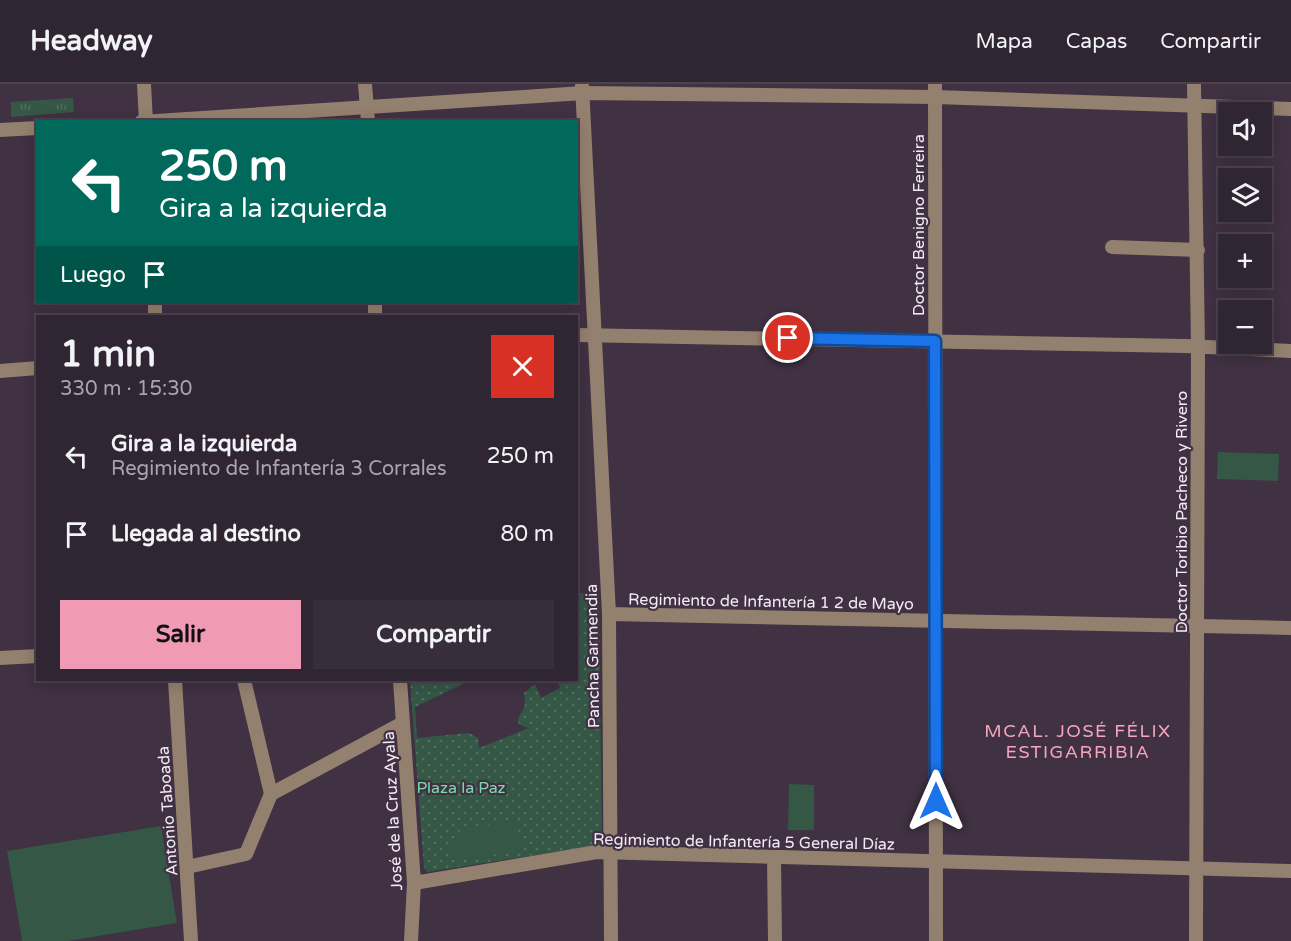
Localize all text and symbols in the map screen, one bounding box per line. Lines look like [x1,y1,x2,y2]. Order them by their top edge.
text: Headway [30,24,153,58]
text: Mapa [976,29,1033,54]
text: Capas [1066,29,1127,54]
text: Compartir [1160,29,1261,54]
map controls [1218,102,1272,354]
button: sound [1218,102,1272,156]
street label: Doctor Benigno Ferreira [909,134,929,316]
text: 250 m [159,141,288,192]
icon: left [60,144,138,222]
button: layers [1218,168,1272,222]
text: Gira a la izquierda [159,192,388,225]
button: + [1218,234,1272,288]
icon: arrive [138,258,171,291]
text: Luego [60,262,126,288]
button: − [1218,300,1272,354]
pin [762,312,813,363]
icon: arrive [771,321,804,354]
text: 1 min [60,333,156,376]
button: close [491,335,554,398]
text: 330 m · 15:30 [60,377,192,401]
street label: Doctor Toribio Pacheco y Rivero [1172,391,1192,633]
text: Gira a la izquierda [111,431,297,457]
icon: left [60,440,93,473]
text: 250 m [487,443,554,469]
text: Regimiento de Infantería 3 Corrales [111,457,447,481]
icon: arrive [60,518,93,551]
text: Llegada al destino [111,521,301,547]
text: 80 m [500,521,554,547]
street label: Pancha Garmendia [582,584,604,728]
street label: Regimiento de Infantería 1 2 de Mayo [628,590,914,614]
button: Salir [60,600,301,669]
button: Compartir [313,600,554,669]
district label: MCAL. JOSÉ FÉLIX ESTIGARRIBIA [984,720,1172,763]
street label: José de la Cruz Ayala [379,731,407,891]
street label: Antonio Taboada [153,745,183,877]
position arrow [904,769,968,833]
park label: Plaza la Paz [416,778,506,798]
street label: Regimiento de Infantería 5 General Díaz [593,829,895,855]

